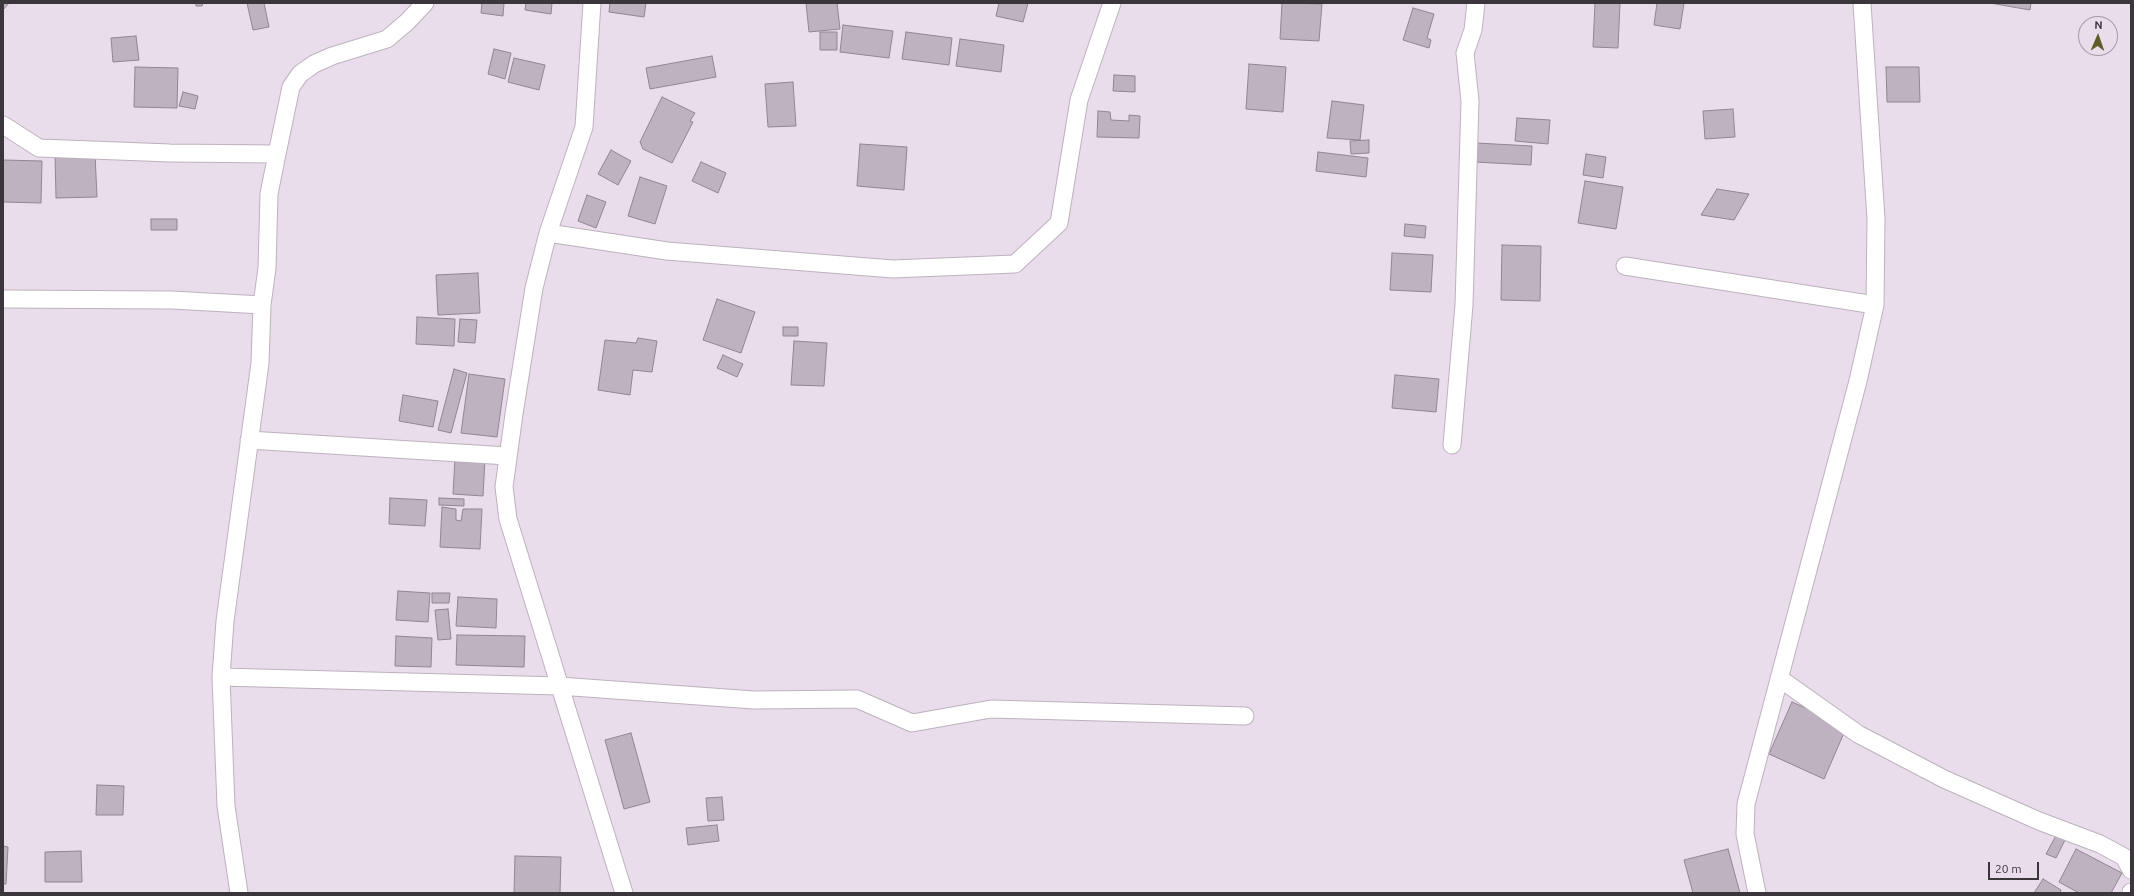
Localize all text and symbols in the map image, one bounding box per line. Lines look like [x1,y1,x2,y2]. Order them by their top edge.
north arrow [2078,16,2118,56]
text: N [2094,19,2103,31]
scale bar [1990,854,2041,880]
text: 20 m [1995,862,2022,875]

